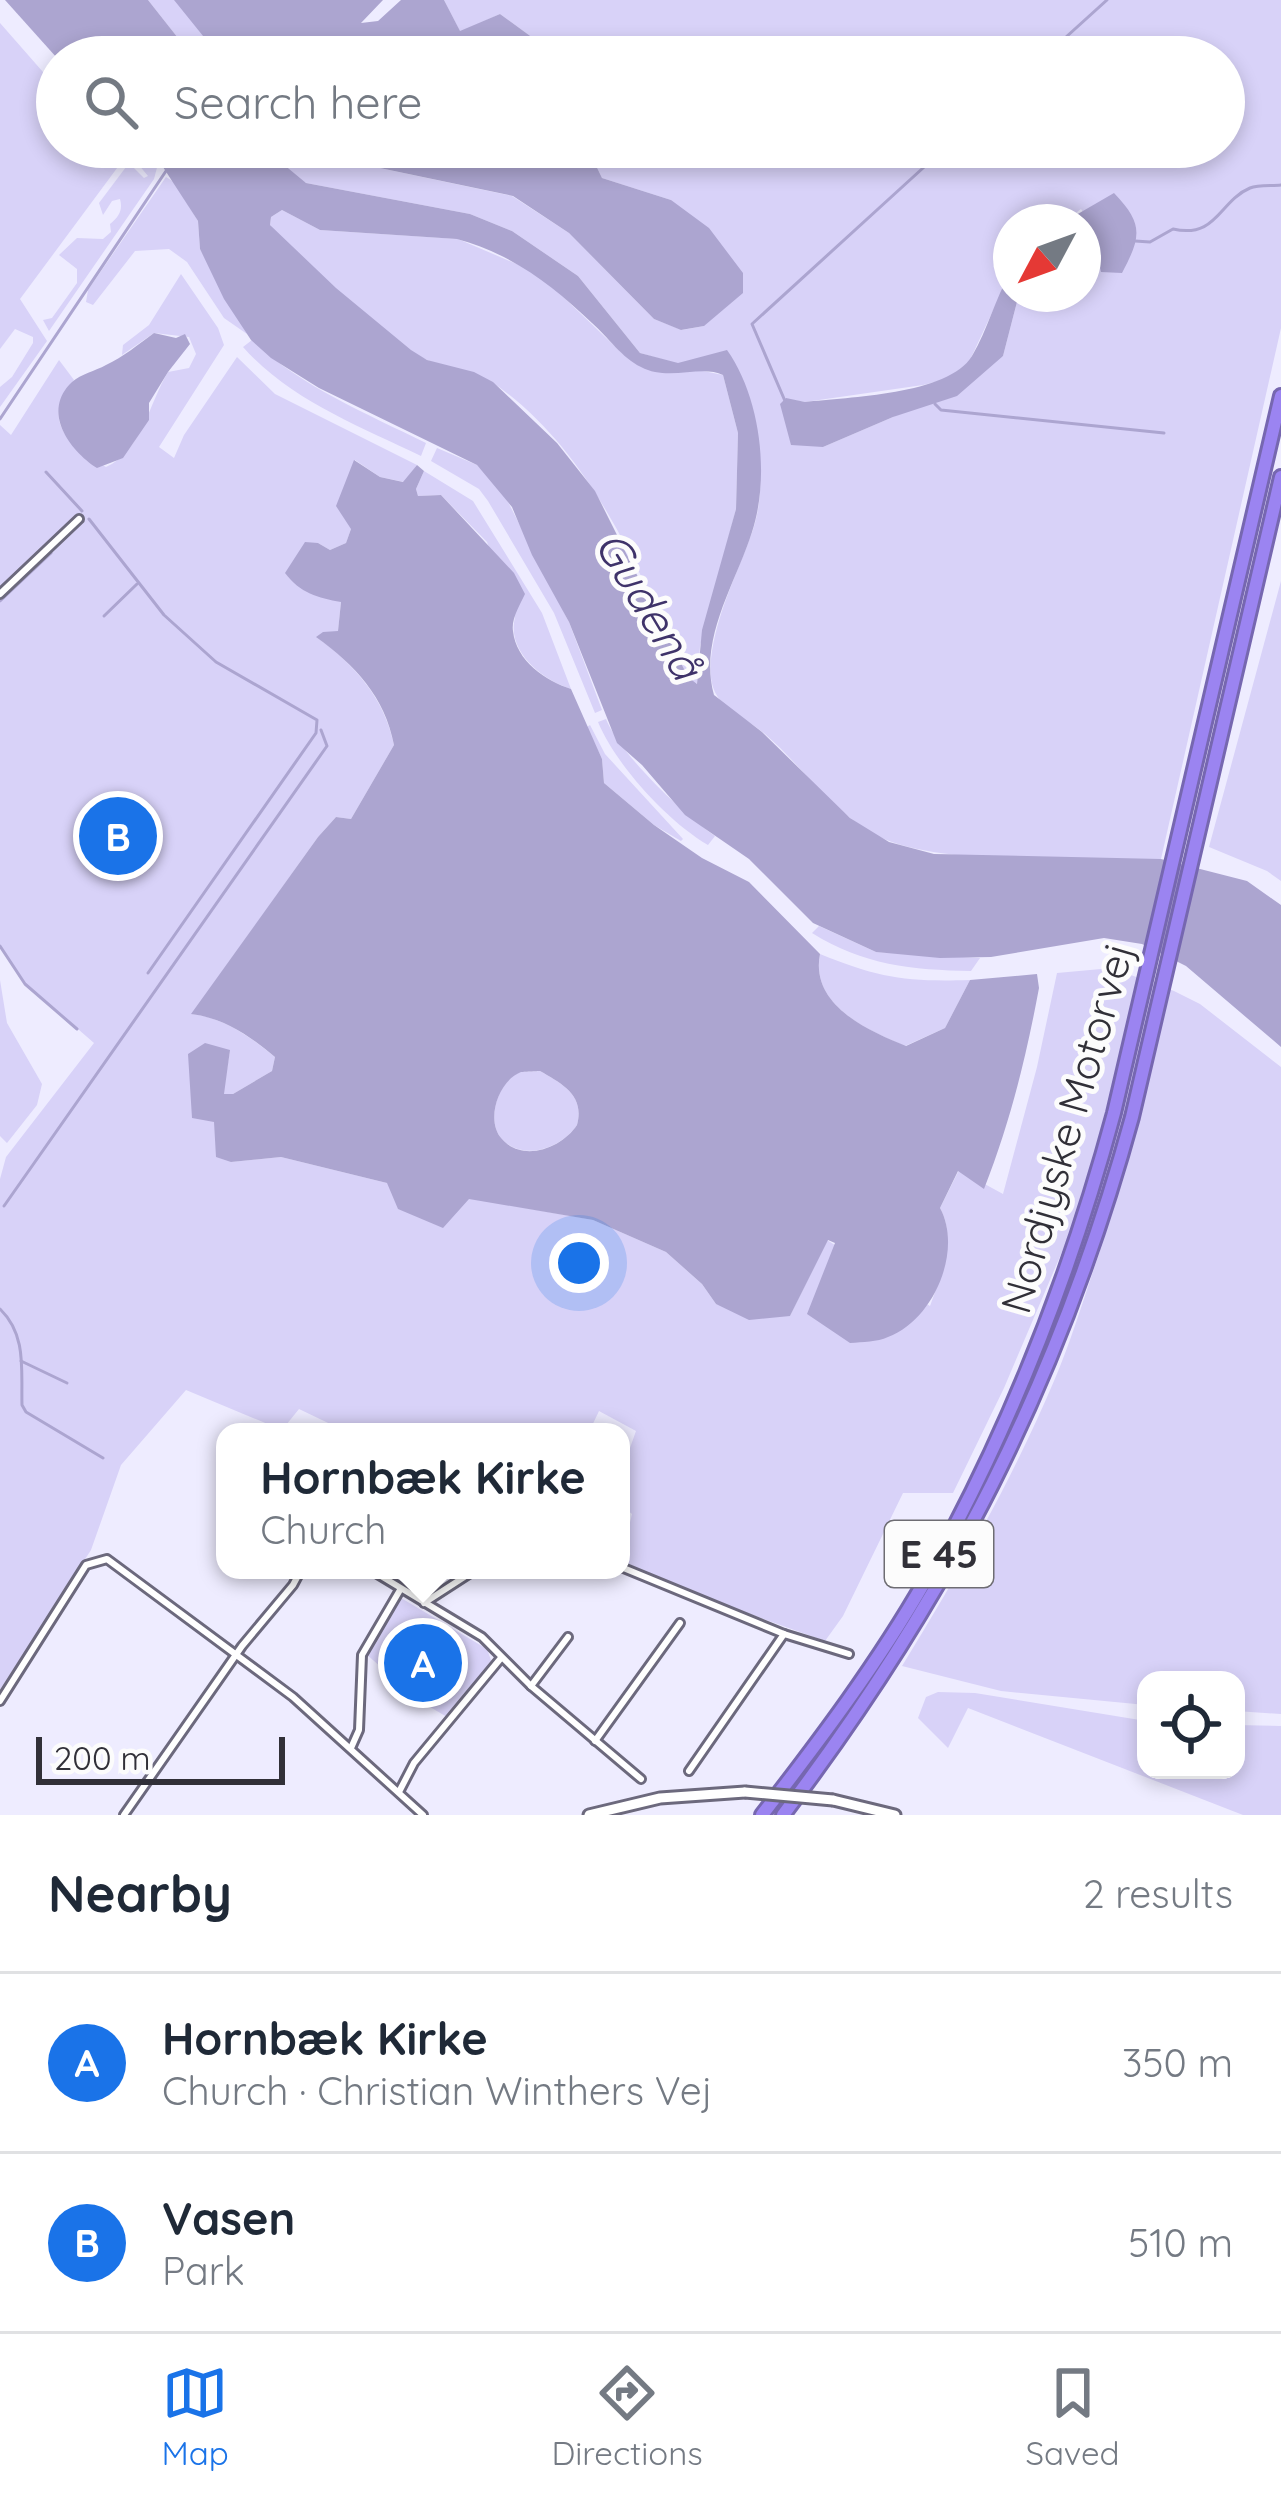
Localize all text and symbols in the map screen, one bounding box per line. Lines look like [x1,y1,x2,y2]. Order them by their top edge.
search box [36,36,1245,168]
icon: search [78,69,144,135]
text: Search here [174,74,422,130]
north arrow [993,204,1101,312]
water label: Gudenå [584,520,717,691]
pin: B [79,791,157,881]
street label: Nordjyske Motorvej [988,937,1145,1319]
your location [549,1233,609,1293]
popup [216,1423,630,1579]
text: Hornbæk Kirke [260,1449,586,1505]
text: Church [260,1505,386,1554]
road number: E 45 [885,1521,993,1587]
pin: A [384,1618,462,1708]
map controls [1137,1671,1245,1779]
button: locate [1137,1671,1245,1779]
scale bar [36,1731,285,1784]
text: 200 m [54,1737,151,1778]
text: Nearby [48,1861,232,1925]
text: 2 results [1083,1869,1233,1918]
text: Hornbæk Kirke [162,2010,488,2066]
text: A [75,2038,99,2087]
text: 350 m [1122,2038,1233,2087]
text: Church · Christian Winthers Vej [162,2066,712,2115]
text: Vasen [162,2190,295,2246]
text: B [74,2218,100,2267]
text: 510 m [1128,2218,1233,2267]
text: Park [162,2246,245,2295]
tab: Map [161,2360,229,2473]
tab: Directions [551,2360,703,2473]
tab: Saved [1026,2360,1120,2473]

